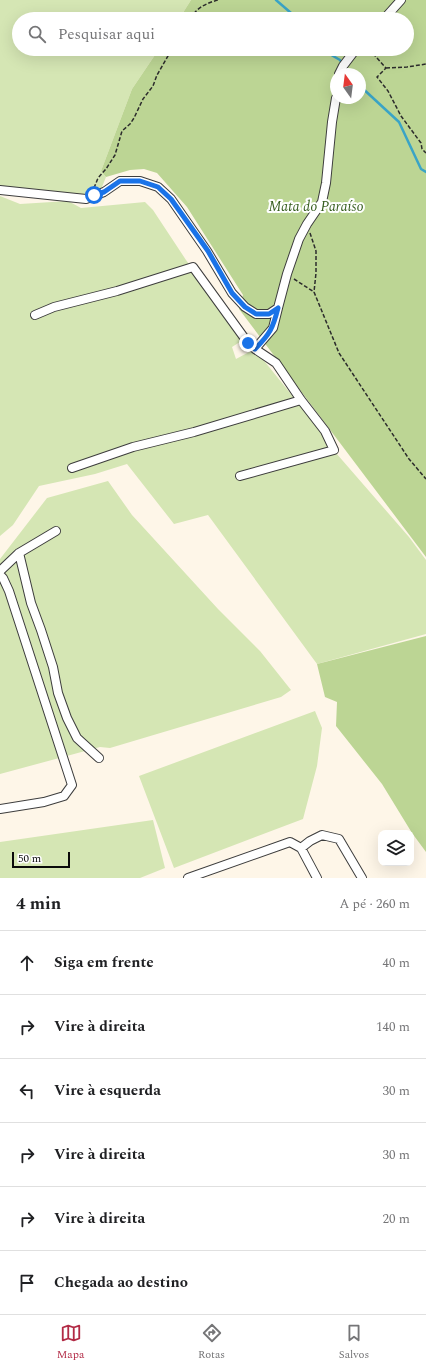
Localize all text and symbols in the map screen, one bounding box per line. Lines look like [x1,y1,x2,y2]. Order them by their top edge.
search box [12,12,414,56]
icon: search [26,23,48,45]
text: Pesquisar aqui [58,23,155,46]
north arrow [330,68,366,104]
route start [85,186,103,204]
park label: Mata do Paraíso [268,196,364,217]
route end [239,334,257,352]
map controls [378,830,414,866]
button: layers [378,830,414,866]
scale bar [12,850,70,869]
text: 50 m [18,850,41,867]
text: 4 min [16,891,61,917]
text: A pé · 260 m [340,894,410,914]
text: Siga em frente [54,951,154,974]
icon: ahead [16,952,38,974]
text: 40 m [383,953,410,973]
text: Vire à direita [54,1015,145,1038]
icon: right [16,1016,38,1038]
text: 140 m [376,1017,410,1037]
text: Vire à esquerda [54,1079,161,1102]
icon: left [16,1080,38,1102]
text: 30 m [383,1081,410,1101]
text: Vire à direita [54,1143,145,1166]
icon: right [16,1144,38,1166]
text: 30 m [383,1145,410,1165]
text: Vire à direita [54,1207,145,1230]
icon: right [16,1208,38,1230]
text: 20 m [383,1209,410,1229]
text: Chegada ao destino [54,1271,188,1294]
icon: arrive [16,1272,38,1294]
tab: Mapa [57,1322,84,1363]
tab: Rotas [198,1322,225,1363]
tab: Salvos [339,1322,369,1363]

